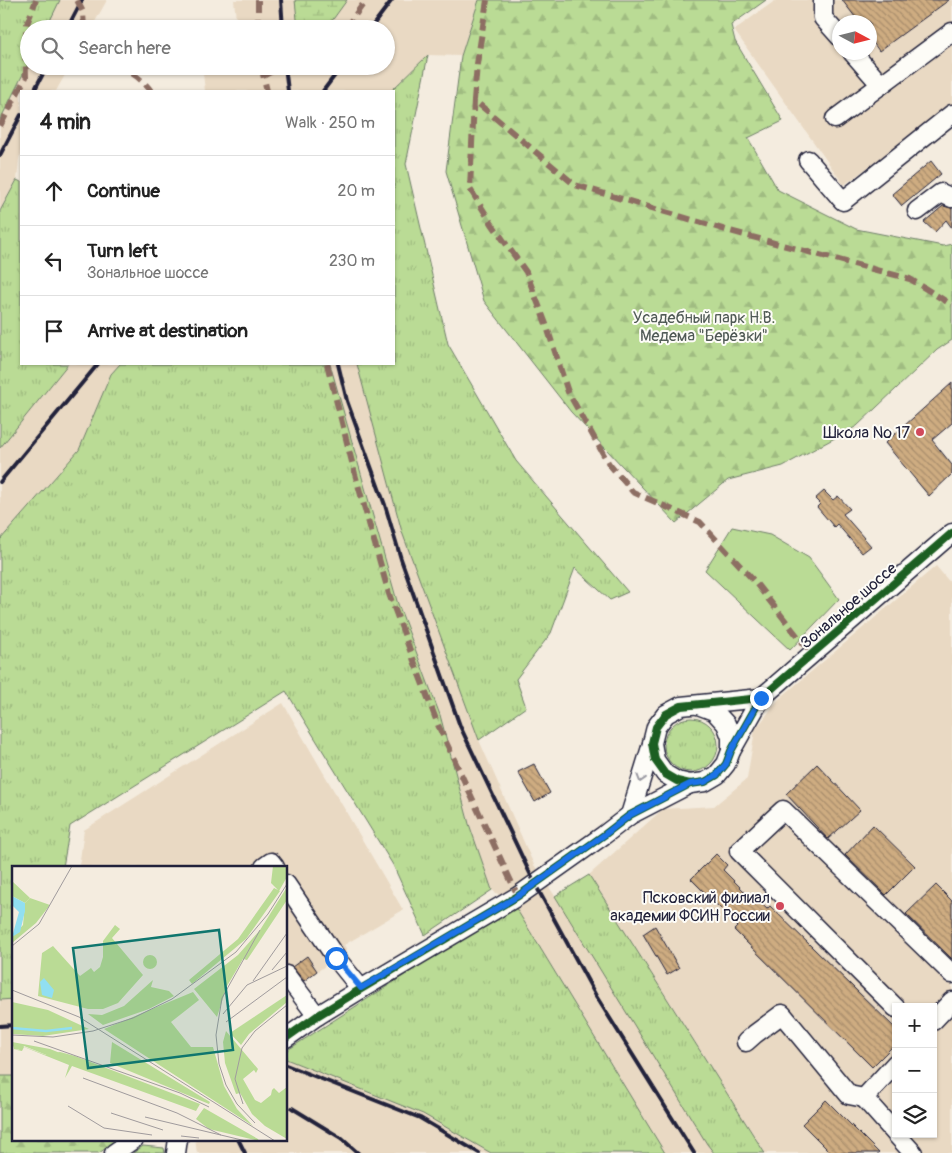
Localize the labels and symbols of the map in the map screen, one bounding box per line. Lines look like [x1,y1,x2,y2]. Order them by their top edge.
north arrow [832,15,877,60]
park label: Усадебный парк Н.В. Медема "Берёзки" [633,308,775,346]
place label: Школа № 17 [823,423,911,443]
marker: Школа № 17 [914,426,926,438]
street label: Зональное шоссе [796,558,901,653]
route end [750,687,773,710]
one-way arrow [636,775,646,783]
inset map [12,866,288,1140]
place label: Псковский филиал академии ФСИН России [610,888,770,926]
marker: Псковский филиал академии ФСИН России [774,900,786,912]
route start [325,947,348,970]

